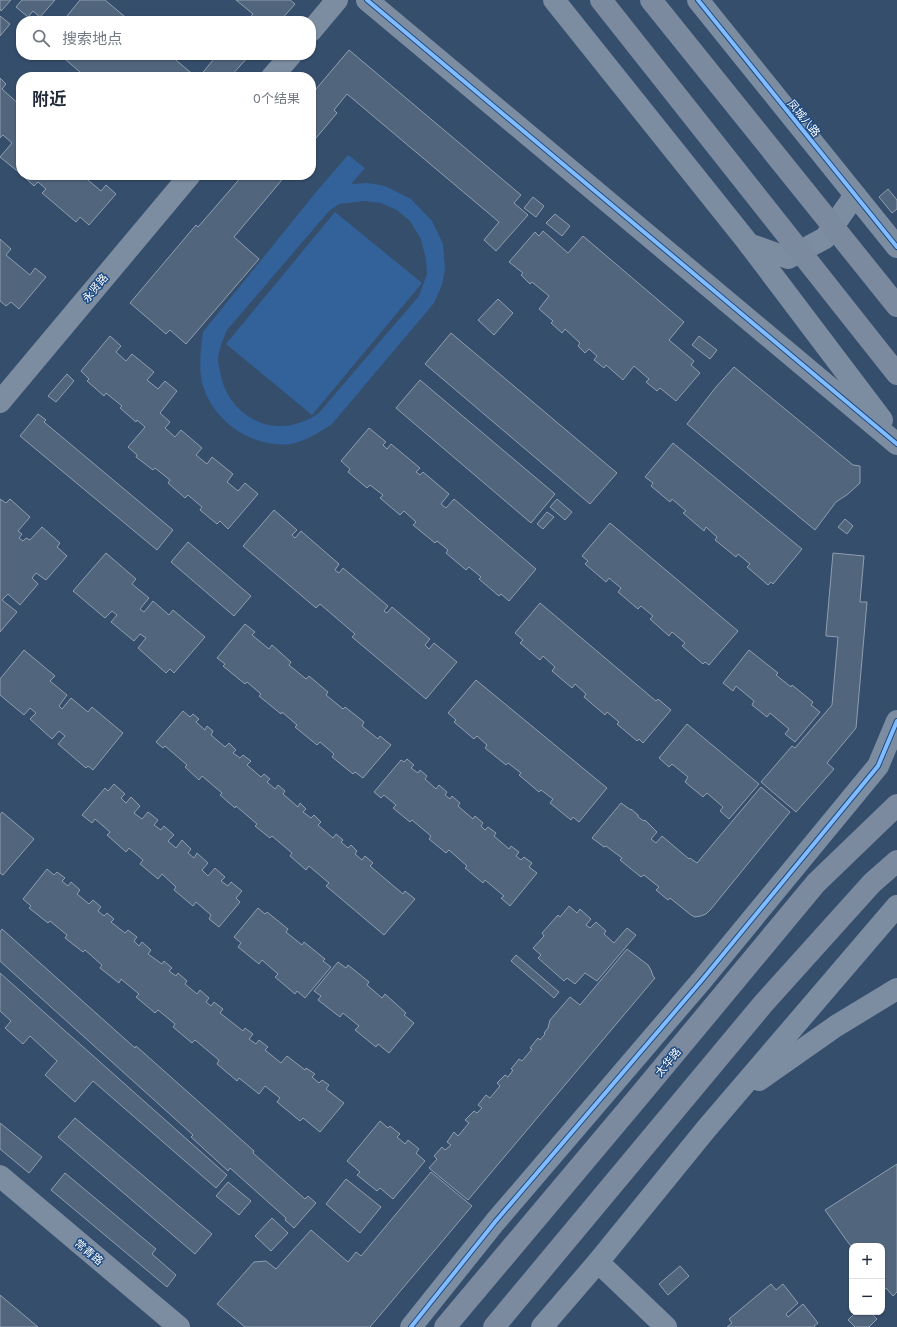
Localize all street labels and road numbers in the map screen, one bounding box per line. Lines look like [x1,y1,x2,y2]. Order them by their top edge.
street label: 凤城八路 [784,97,823,140]
street label: 永贤路 [80,272,112,306]
street label: 太华路 [653,1046,685,1080]
street label: 常青路 [71,1237,105,1269]

